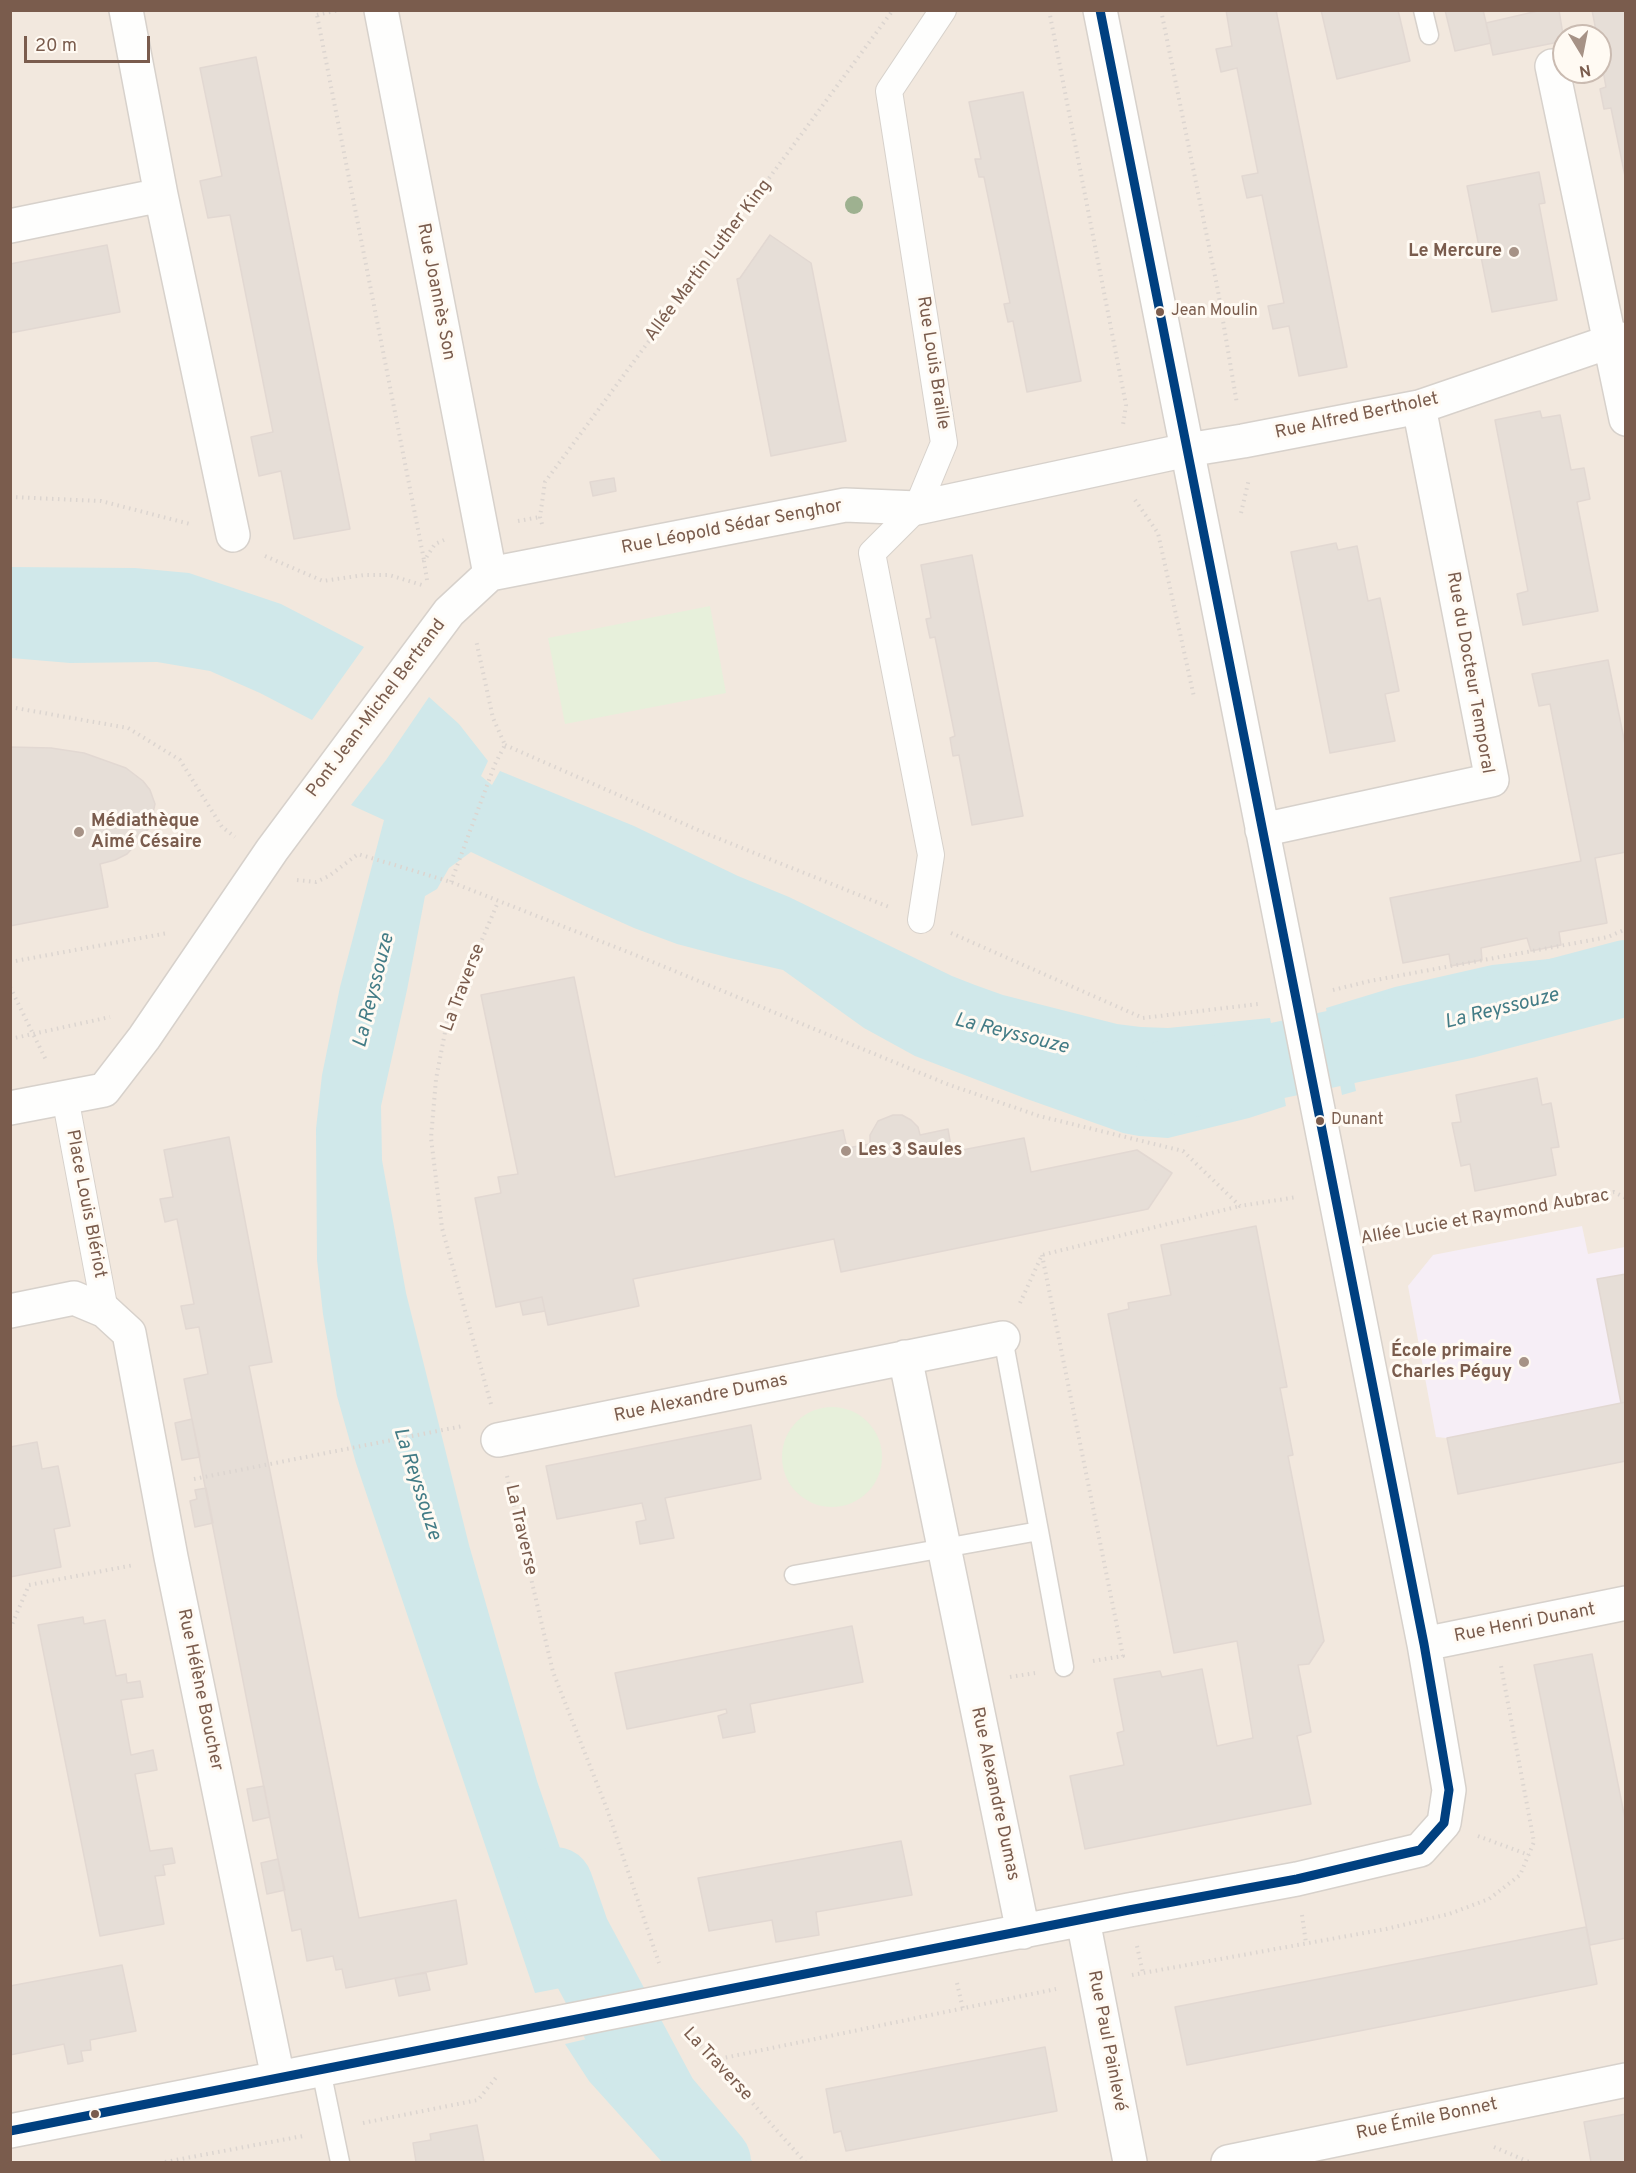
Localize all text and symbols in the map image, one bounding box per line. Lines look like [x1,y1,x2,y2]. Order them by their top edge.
scale bar [27,24,153,62]
north arrow [1552,24,1612,84]
text: 20 m [35,35,77,58]
text: N [1577,59,1592,81]
street label: Allée Martin Luther King [641,176,777,346]
street label: Rue Joannès Son [411,222,459,362]
place label: Le Mercure [1408,241,1502,263]
marker: Le Mercure [1507,245,1521,259]
street label: Rue Louis Braille [911,295,953,431]
place label: Jean Moulin [1171,302,1258,322]
marker: Jean Moulin [1154,306,1166,318]
street label: Rue Alfred Bertholet [1273,389,1441,445]
street label: Rue Léopold Sédar Senghor [620,496,844,560]
street label: Rue du Docteur Temporal [1441,570,1497,776]
street label: Pont Jean-Michel Bertrand [303,616,451,802]
place label: Médiathèque Aimé Césaire [91,811,202,854]
marker: Médiathèque Aimé Césaire [72,825,86,839]
water label: La Reyssouze [349,931,401,1051]
street label: La Traverse [437,941,491,1035]
water label: La Reyssouze [1442,984,1562,1036]
water label: La Reyssouze [951,1009,1071,1061]
place label: Dunant [1331,1111,1384,1131]
marker: Dunant [1314,1115,1326,1127]
street label: Place Louis Blériot [60,1128,110,1280]
place label: Les 3 Saules [858,1140,962,1162]
marker: Les 3 Saules [839,1144,853,1158]
street label: Allée Lucie et Raymond Aubrac [1359,1185,1611,1251]
place label: École primaire Charles Péguy [1391,1341,1512,1384]
marker: École primaire Charles Péguy [1517,1355,1531,1369]
street label: Rue Alexandre Dumas [612,1370,790,1428]
water label: La Reyssouze [387,1425,445,1543]
street label: La Traverse [499,1483,541,1577]
street label: Rue Henri Dunant [1453,1600,1597,1648]
street label: Rue Hélène Boucher [171,1607,227,1773]
street label: Rue Alexandre Dumas [965,1705,1023,1883]
street label: Rue Paul Painlevé [1082,1969,1130,2113]
street label: La Traverse [678,2024,756,2106]
street label: Rue Émile Bonnet [1354,2094,1500,2146]
unlabelled marker [89,2108,101,2120]

